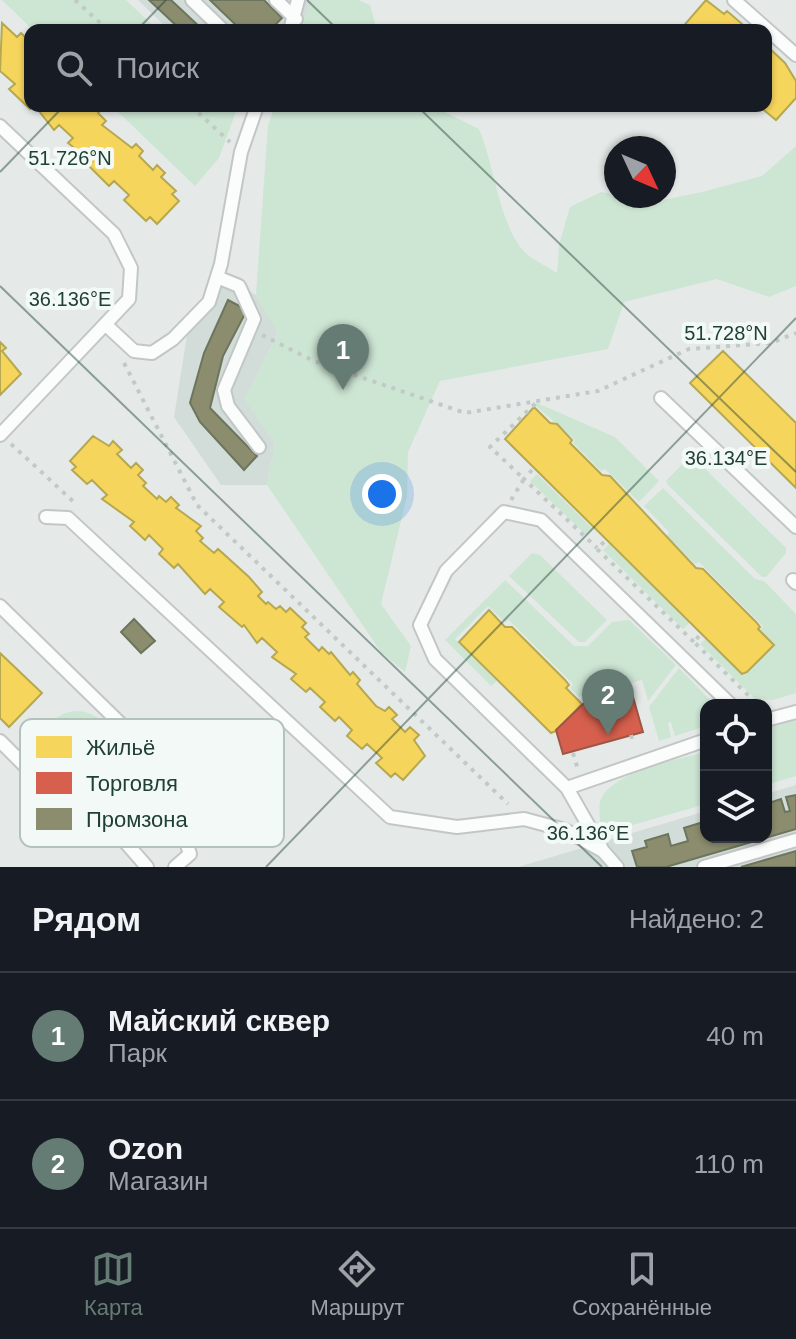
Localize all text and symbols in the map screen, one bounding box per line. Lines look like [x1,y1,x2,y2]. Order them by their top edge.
search box [24,24,772,112]
icon: search [52,46,96,90]
text: Поиск [116,51,199,84]
north arrow [604,136,676,208]
text: 51.726°N [28,147,112,169]
text: 36.136°E [29,288,111,310]
text: 51.728°N [684,322,768,344]
pin: 1 [317,324,369,390]
text: 36.134°E [685,447,767,469]
your location [362,474,402,514]
pin: 2 [582,669,634,735]
map controls [700,699,772,843]
button: locate [700,699,772,771]
legend [20,719,284,847]
text: Жильё [86,735,155,760]
text: Торговля [86,771,178,796]
button: layers [700,771,772,843]
text: Промзона [86,807,188,832]
text: 36.136°E [547,822,629,844]
text: Рядом [32,900,141,938]
text: Найдено: 2 [629,904,764,934]
text: Майский сквер [108,1004,330,1037]
text: 1 [51,1021,65,1051]
text: 40 m [706,1021,764,1051]
text: Парк [108,1038,167,1068]
text: Ozon [108,1132,183,1165]
text: 2 [51,1149,65,1179]
text: 110 m [694,1149,764,1179]
text: Магазин [108,1166,208,1196]
tab: Карта [84,1247,143,1321]
tab: Маршрут [311,1247,404,1321]
tab: Сохранённые [572,1247,712,1321]

